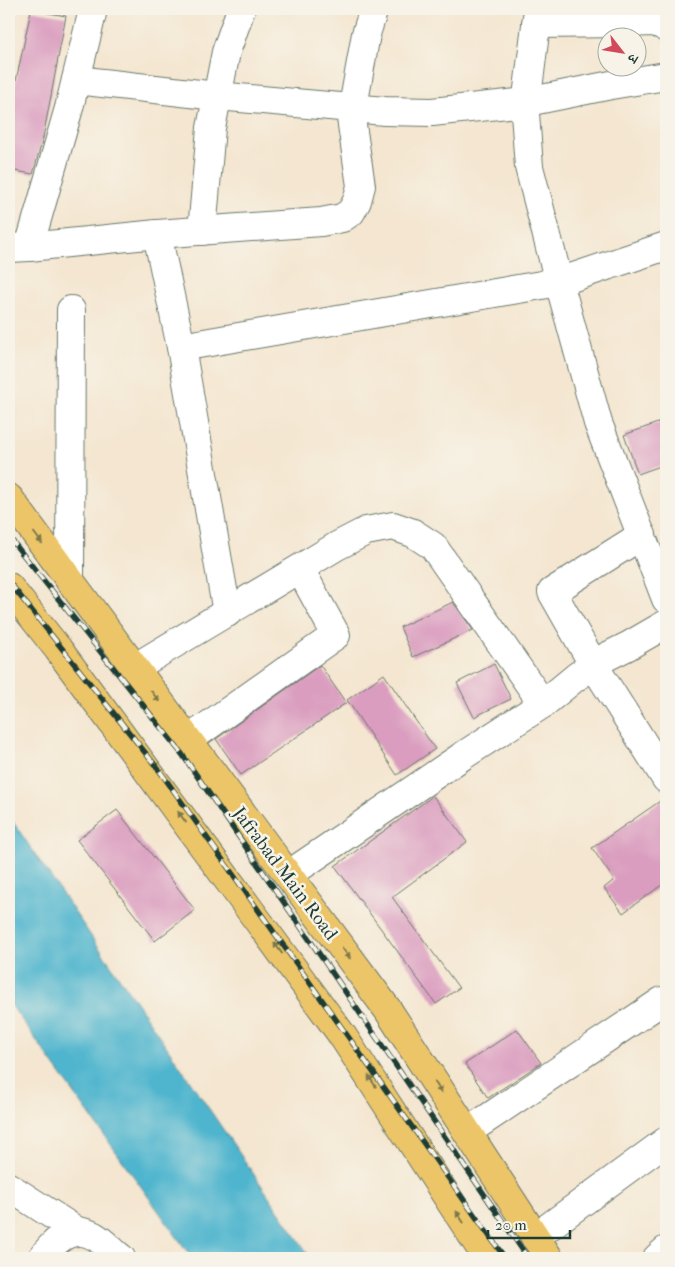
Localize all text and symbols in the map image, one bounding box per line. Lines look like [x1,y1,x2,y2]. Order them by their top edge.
north arrow [598,28,648,78]
text: उ [623,50,642,67]
one-way arrow [33,531,43,545]
one-way arrow [150,689,160,703]
street label: Jafrabad Main Road [227,801,343,945]
one-way arrow [177,810,187,824]
one-way arrow [273,941,283,955]
one-way arrow [341,946,351,960]
one-way arrow [367,1074,377,1088]
one-way arrow [433,1080,443,1094]
scale bar [488,1207,570,1239]
one-way arrow [455,1211,465,1224]
text: 20 m [495,1216,527,1234]

